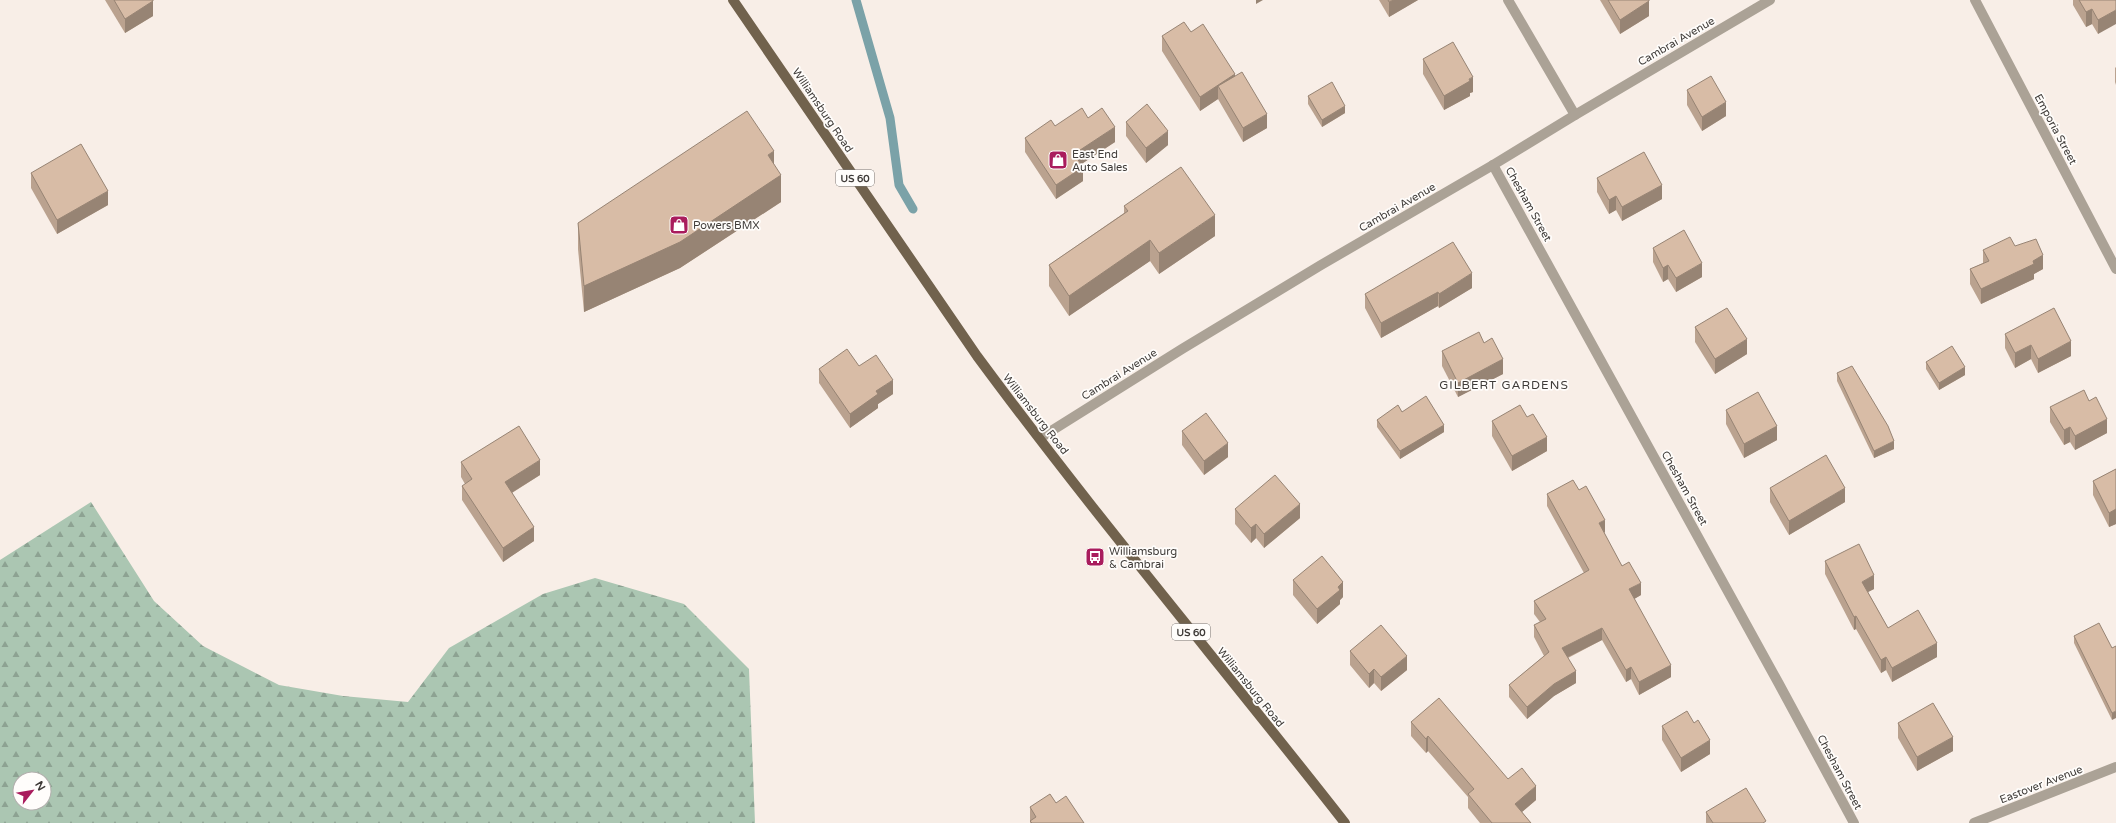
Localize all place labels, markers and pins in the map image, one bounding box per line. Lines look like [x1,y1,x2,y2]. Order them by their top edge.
place label: East End Auto Sales [1072,148,1128,174]
shop icon: East End Auto Sales [1047,149,1069,171]
shop icon: Powers BMX [668,214,690,236]
place label: Powers BMX [693,219,760,232]
place label: Williamsburg & Cambrai [1109,545,1177,571]
bus stop icon: Williamsburg & Cambrai [1084,546,1106,568]

